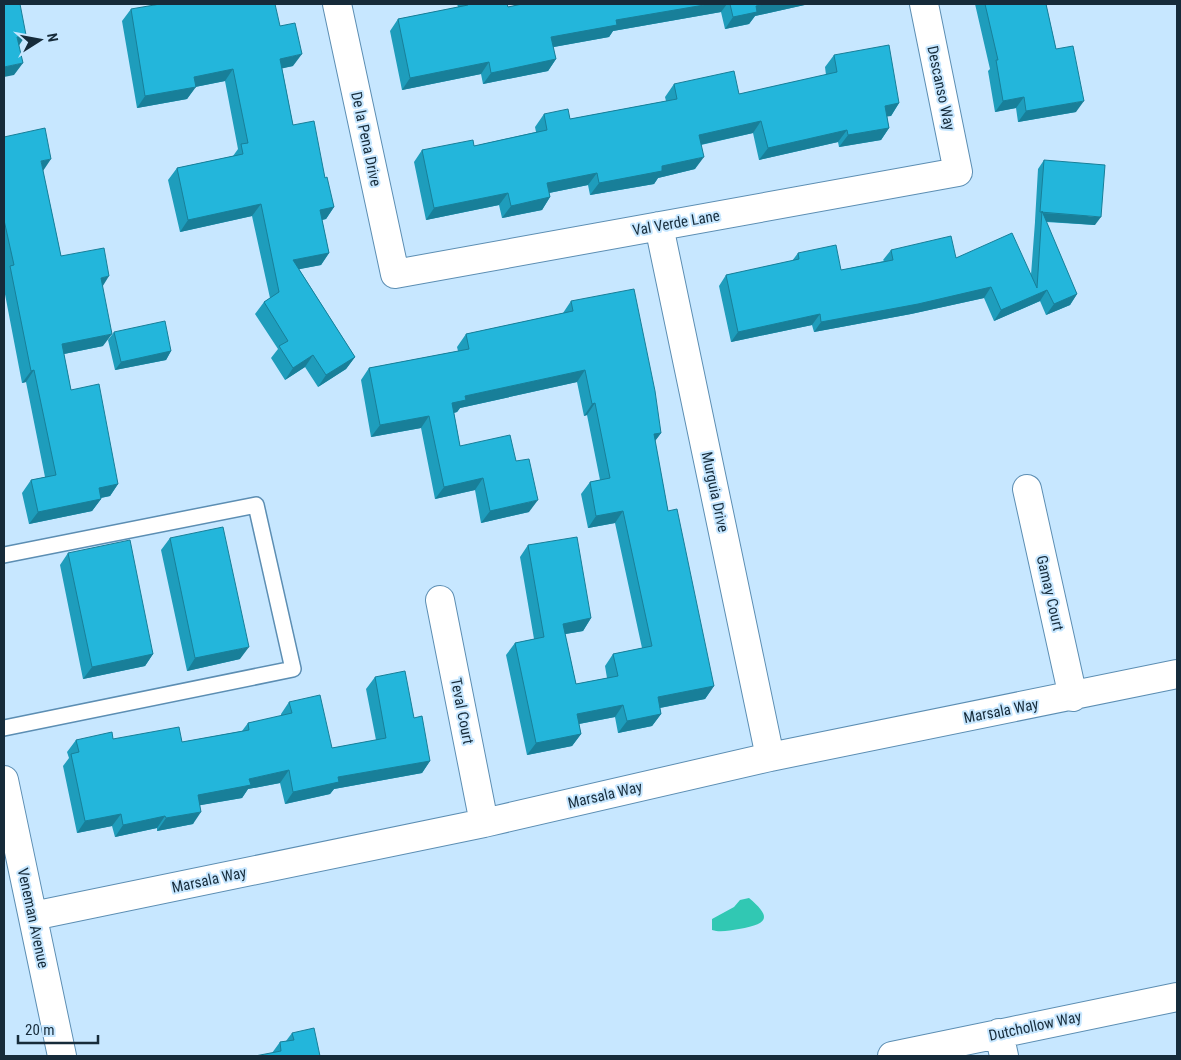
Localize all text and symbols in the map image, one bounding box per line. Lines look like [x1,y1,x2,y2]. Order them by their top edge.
north arrow [15,15,65,65]
text: N [44,32,61,43]
street label: Descanso Way [923,44,959,132]
street label: De la Pena Drive [347,90,385,188]
street label: Val Verde Lane [631,206,721,240]
street label: Murguia Drive [698,450,732,534]
street label: Gamay Court [1033,554,1067,632]
street label: Teval Court [447,676,477,746]
street label: Marsala Way [962,695,1040,727]
street label: Marsala Way [566,778,644,812]
street label: Marsala Way [170,863,248,897]
street label: Veneman Avenue [14,866,52,970]
street label: Dutchollow Way [987,1007,1083,1045]
scale bar [18,1012,98,1044]
text: 20 m [25,1021,55,1039]

